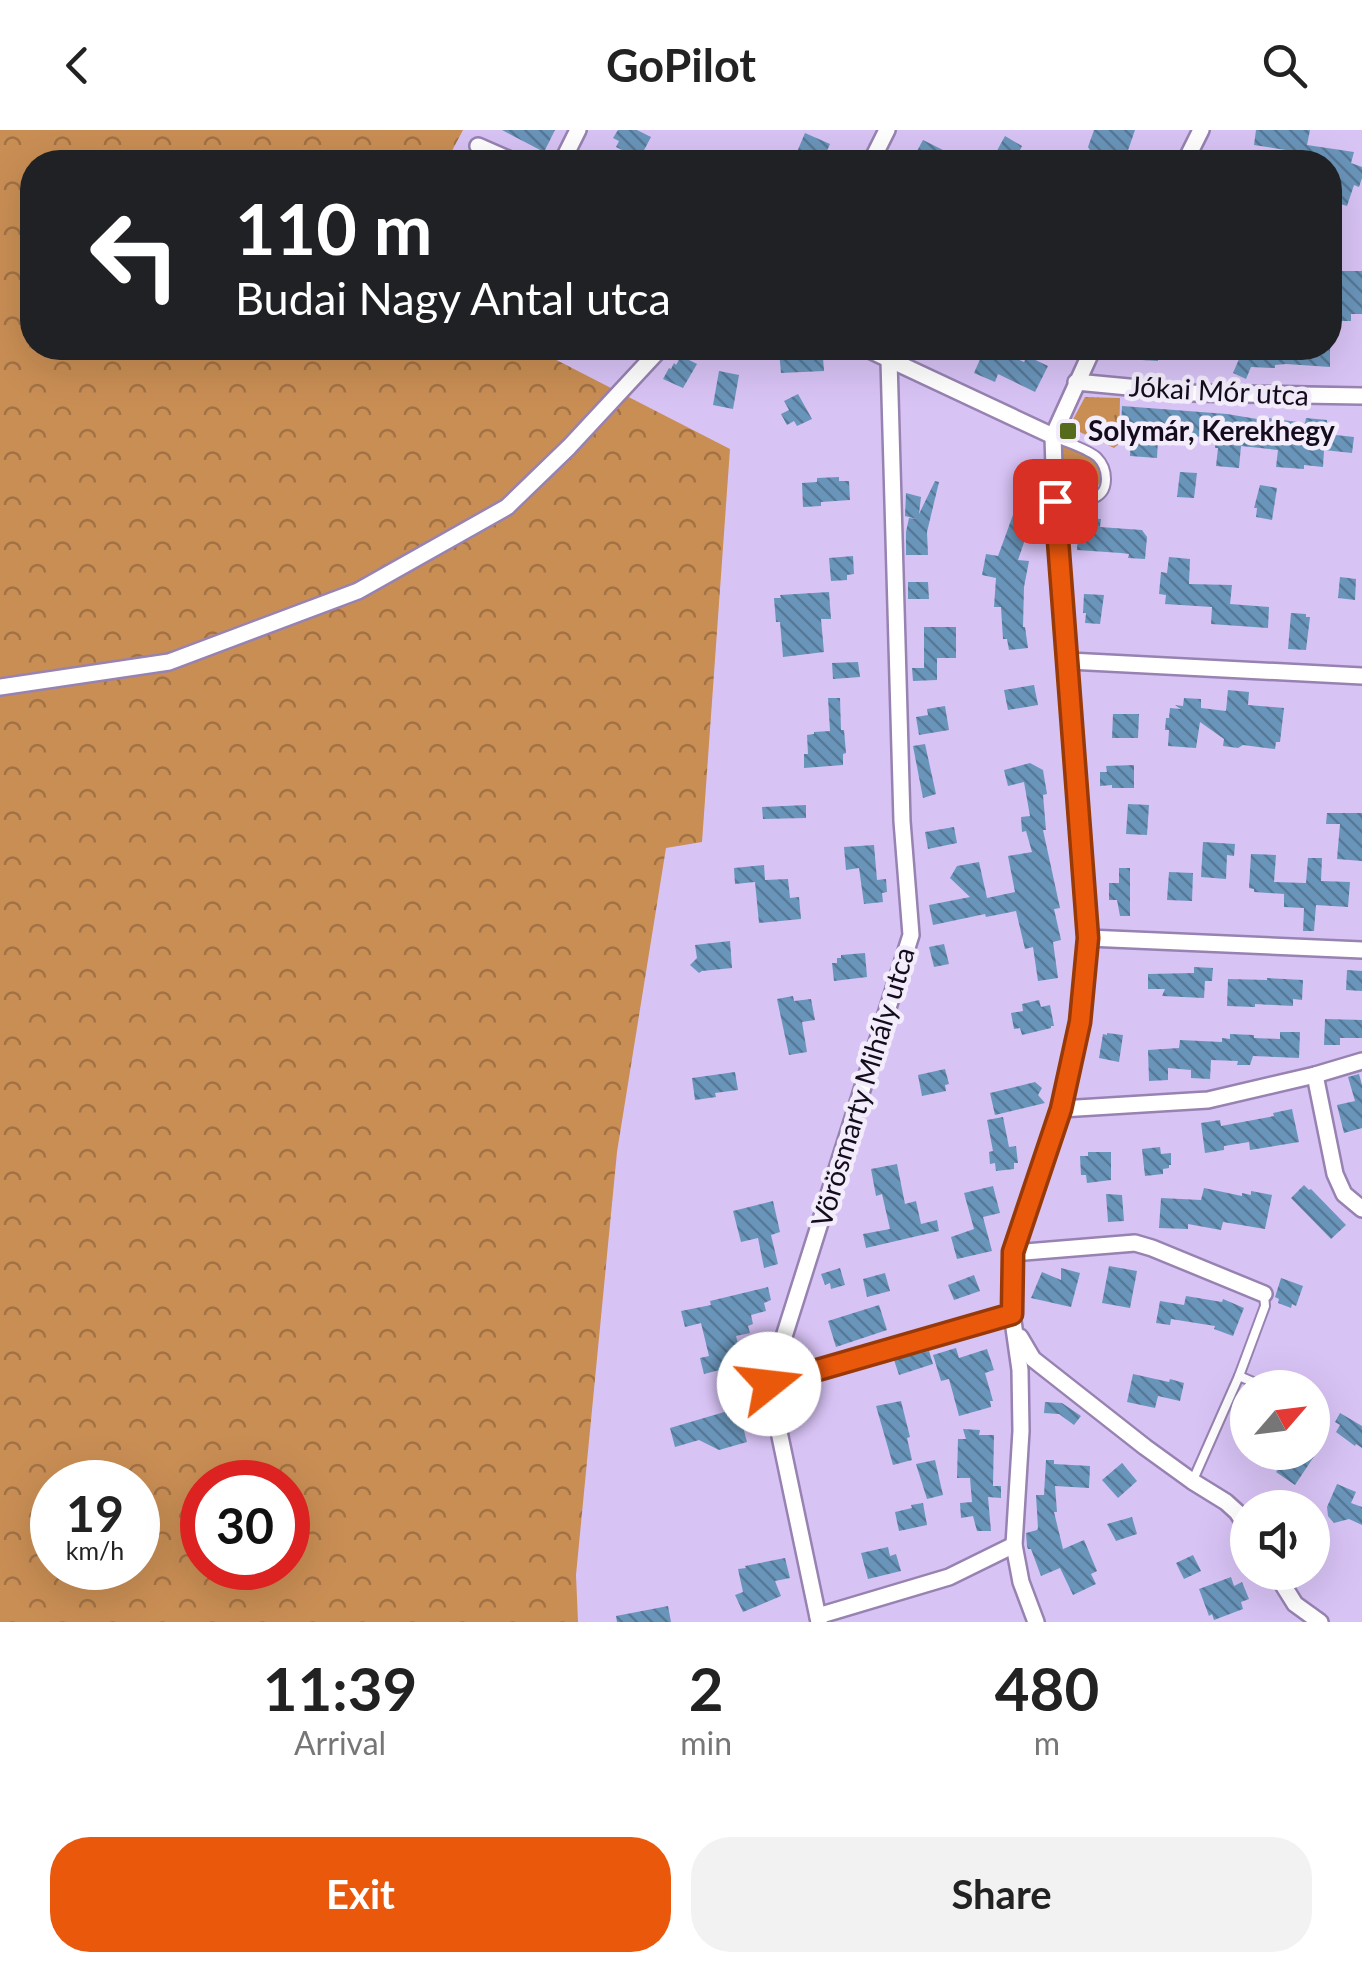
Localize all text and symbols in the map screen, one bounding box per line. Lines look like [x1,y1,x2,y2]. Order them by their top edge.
icon: back [50,38,105,93]
text: GoPilot [606,38,756,92]
icon: search [1257,38,1312,93]
text: 110 m [235,186,432,270]
icon: left [70,190,200,320]
text: Budai Nagy Antal utca [235,271,671,325]
street label: Jókai Mór utca [1128,368,1310,412]
place label: Solymár, Kerekhegy [1088,413,1335,447]
marker: Solymár, Kerekhegy [1057,420,1079,442]
pin [1013,459,1098,544]
icon: arrive [1028,474,1083,529]
street label: Vörösmarty Mihály utca [803,943,921,1231]
position arrow [717,1332,821,1436]
north arrow [1230,1370,1330,1470]
map controls [1230,1370,1330,1590]
speed limit sign: 30 [180,1460,310,1590]
text: 19 [66,1483,124,1543]
button: sound [1230,1490,1330,1590]
text: km/h [66,1535,124,1565]
text: 11:39 [263,1652,417,1724]
text: 2 [689,1652,724,1724]
text: 480 [995,1652,1099,1724]
text: Arrival [294,1723,386,1762]
text: min [680,1723,732,1762]
text: m [1034,1723,1060,1762]
button: Exit [50,1837,671,1952]
button: Share [691,1837,1312,1952]

